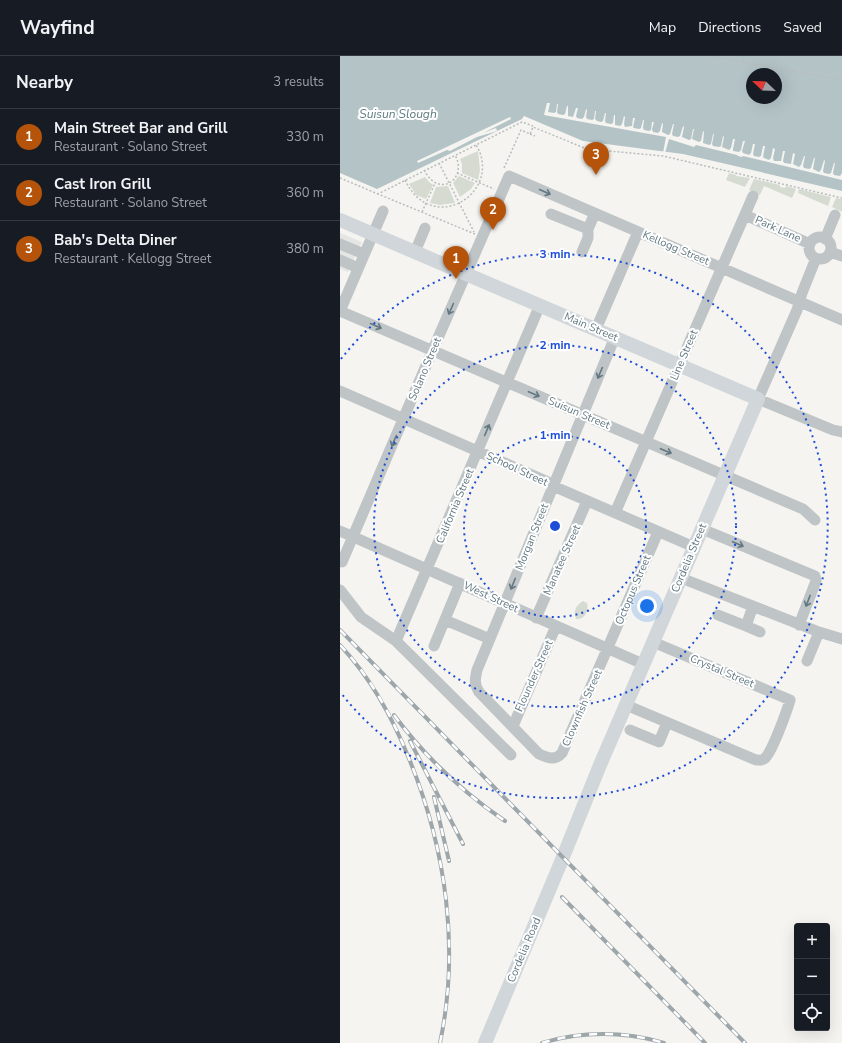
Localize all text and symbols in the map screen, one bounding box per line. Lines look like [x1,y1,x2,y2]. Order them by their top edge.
text: Wayfind [20,15,95,41]
text: Map [649,18,676,37]
text: Directions [698,18,761,37]
text: Saved [783,18,822,37]
north arrow [746,68,782,104]
text: Nearby [16,71,73,94]
text: 3 results [273,73,324,91]
water label: Suisun Slough [359,106,437,122]
text: Main Street Bar and Grill [54,118,228,138]
text: 1 [25,128,33,146]
text: 330 m [286,128,324,146]
text: Restaurant · Solano Street [54,138,207,156]
pin: 3 [583,142,609,175]
text: Cast Iron Grill [54,174,151,194]
text: 2 [25,184,33,202]
text: 360 m [286,184,324,202]
one-way arrow [539,188,551,196]
text: Restaurant · Solano Street [54,194,207,212]
pin: 2 [480,197,506,230]
street label: Park Lane [753,212,803,246]
street label: Kellogg Street [640,227,712,269]
text: Bab's Delta Diner [54,230,177,250]
text: 3 [25,240,33,258]
text: 380 m [286,240,324,258]
pin: 1 [443,246,469,279]
text: 3 min [539,246,571,262]
text: Restaurant · Kellogg Street [54,250,211,268]
one-way arrow [447,303,454,315]
street label: Main Street [562,309,620,345]
one-way arrow [369,323,381,330]
street label: Line Street [667,327,701,383]
street label: Solano Street [405,335,445,403]
text: 2 min [539,337,571,353]
one-way arrow [596,367,603,379]
one-way arrow [527,391,539,399]
street label: Suisun Street [546,393,612,433]
one-way arrow [484,425,491,437]
text: 1 min [539,427,571,443]
one-way arrow [390,435,397,447]
street label: School Street [484,448,550,490]
one-way arrow [660,448,672,455]
street label: California Street [432,466,478,546]
street label: Morgan Street [512,501,552,573]
centre of rings [548,519,562,533]
street label: Cordelia Street [668,521,710,595]
street label: Manatee Street [540,522,584,598]
one-way arrow [731,541,743,549]
street label: Octopus Street [612,553,654,627]
street label: West Street [461,578,521,616]
one-way arrow [509,578,516,590]
one-way arrow [803,594,811,606]
your location [637,596,657,616]
street label: Flounder Street [512,638,557,714]
street label: Crystal Street [688,651,756,691]
street label: Clownfish Street [558,667,606,749]
street label: Cordelia Road [504,915,544,985]
map controls [794,923,830,1031]
button: + [794,923,830,959]
button: − [794,959,830,995]
button: locate [794,995,830,1031]

